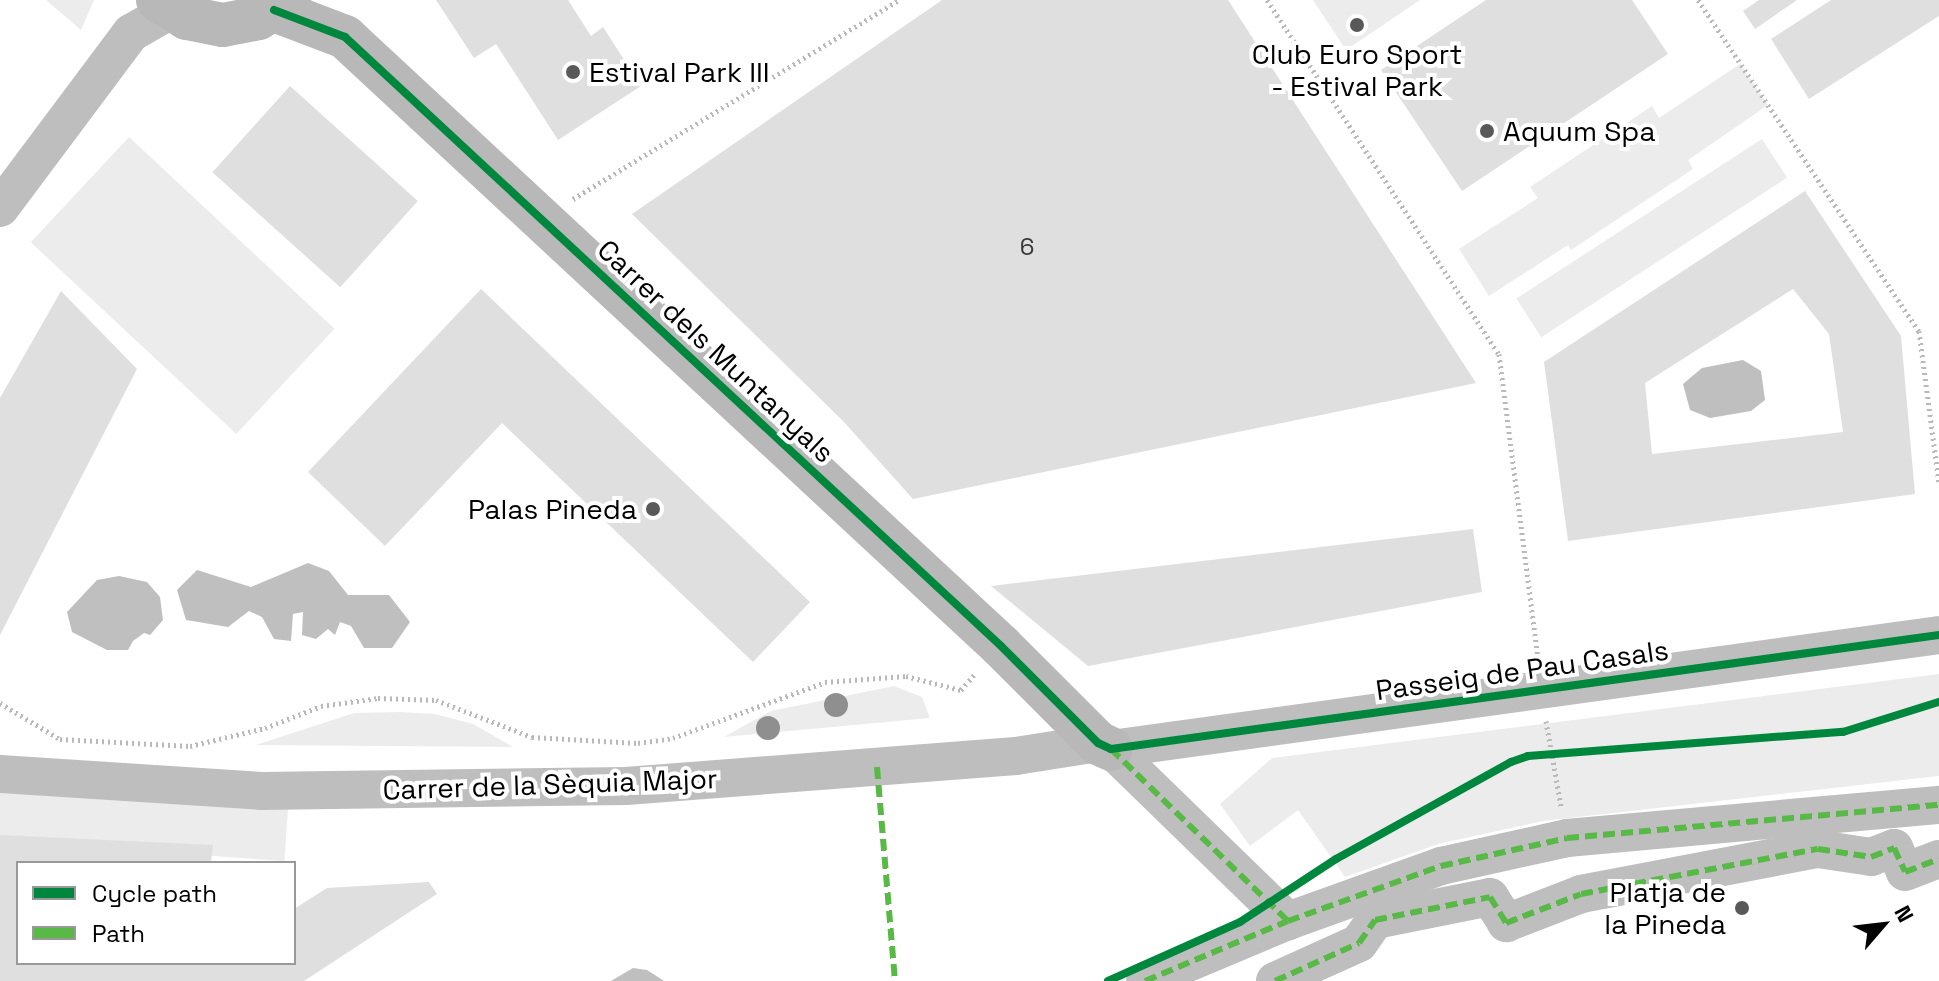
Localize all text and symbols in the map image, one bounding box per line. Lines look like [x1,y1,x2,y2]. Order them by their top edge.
marker: Club Euro Sport - Estival Park [1348,16,1366,34]
place label: Club Euro Sport - Estival Park [1252,37,1462,103]
place label: Estival Park III [589,55,770,89]
marker: Estival Park III [564,63,582,81]
place label: Aquum Spa [1503,114,1656,148]
marker: Aquum Spa [1478,122,1496,140]
street label: Carrer dels Muntanyals [591,233,841,469]
house number: 6 [1020,233,1034,261]
place label: Palas Pineda [468,492,637,526]
marker: Palas Pineda [644,500,662,518]
street label: Passeig de Pau Casals [1373,633,1671,707]
street label: Carrer de la Sèquia Major [382,761,718,807]
legend [16,861,296,965]
place label: Platja de la Pineda [1604,875,1726,941]
text: Cycle path [92,878,217,909]
north arrow [1843,885,1923,965]
marker: Platja de la Pineda [1733,899,1751,917]
text: N [1888,901,1920,927]
text: Path [92,918,145,949]

